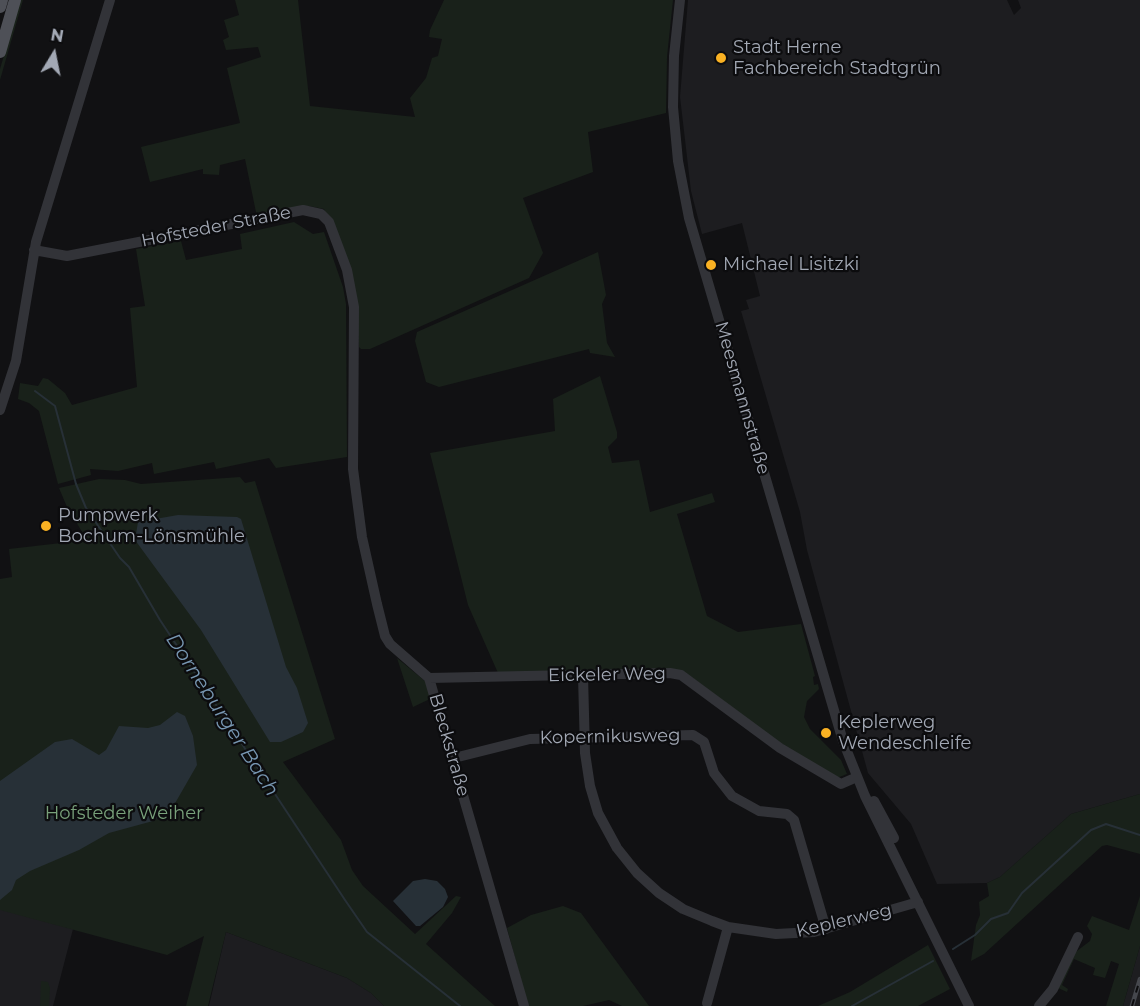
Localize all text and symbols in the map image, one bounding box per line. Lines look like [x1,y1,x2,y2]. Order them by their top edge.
north arrow [24,24,84,84]
text: N [49,25,65,46]
place label: Stadt Herne Fachbereich Stadtgrün [733,37,941,80]
marker: Stadt Herne Fachbereich Stadtgrün [714,51,728,65]
street label: Hofsteder Straße [139,202,293,252]
place label: Michael Lisitzki [723,254,859,276]
marker: Michael Lisitzki [704,258,718,272]
street label: Meesmannstraße [710,319,774,477]
place label: Pumpwerk Bochum-Lönsmühle [58,505,245,548]
marker: Pumpwerk Bochum-Lönsmühle [39,519,53,533]
water label: Dorneburger Bach [160,629,284,801]
street label: Eickeler Weg [548,663,666,687]
street label: Bleckstraße [424,691,474,799]
place label: Keplerweg Wendeschleife [838,712,971,754]
street label: Kopernikusweg [539,725,681,749]
marker: Keplerweg Wendeschleife [819,726,833,740]
park label: Hofsteder Weiher [45,803,203,825]
street label: Keplerweg [794,900,894,942]

